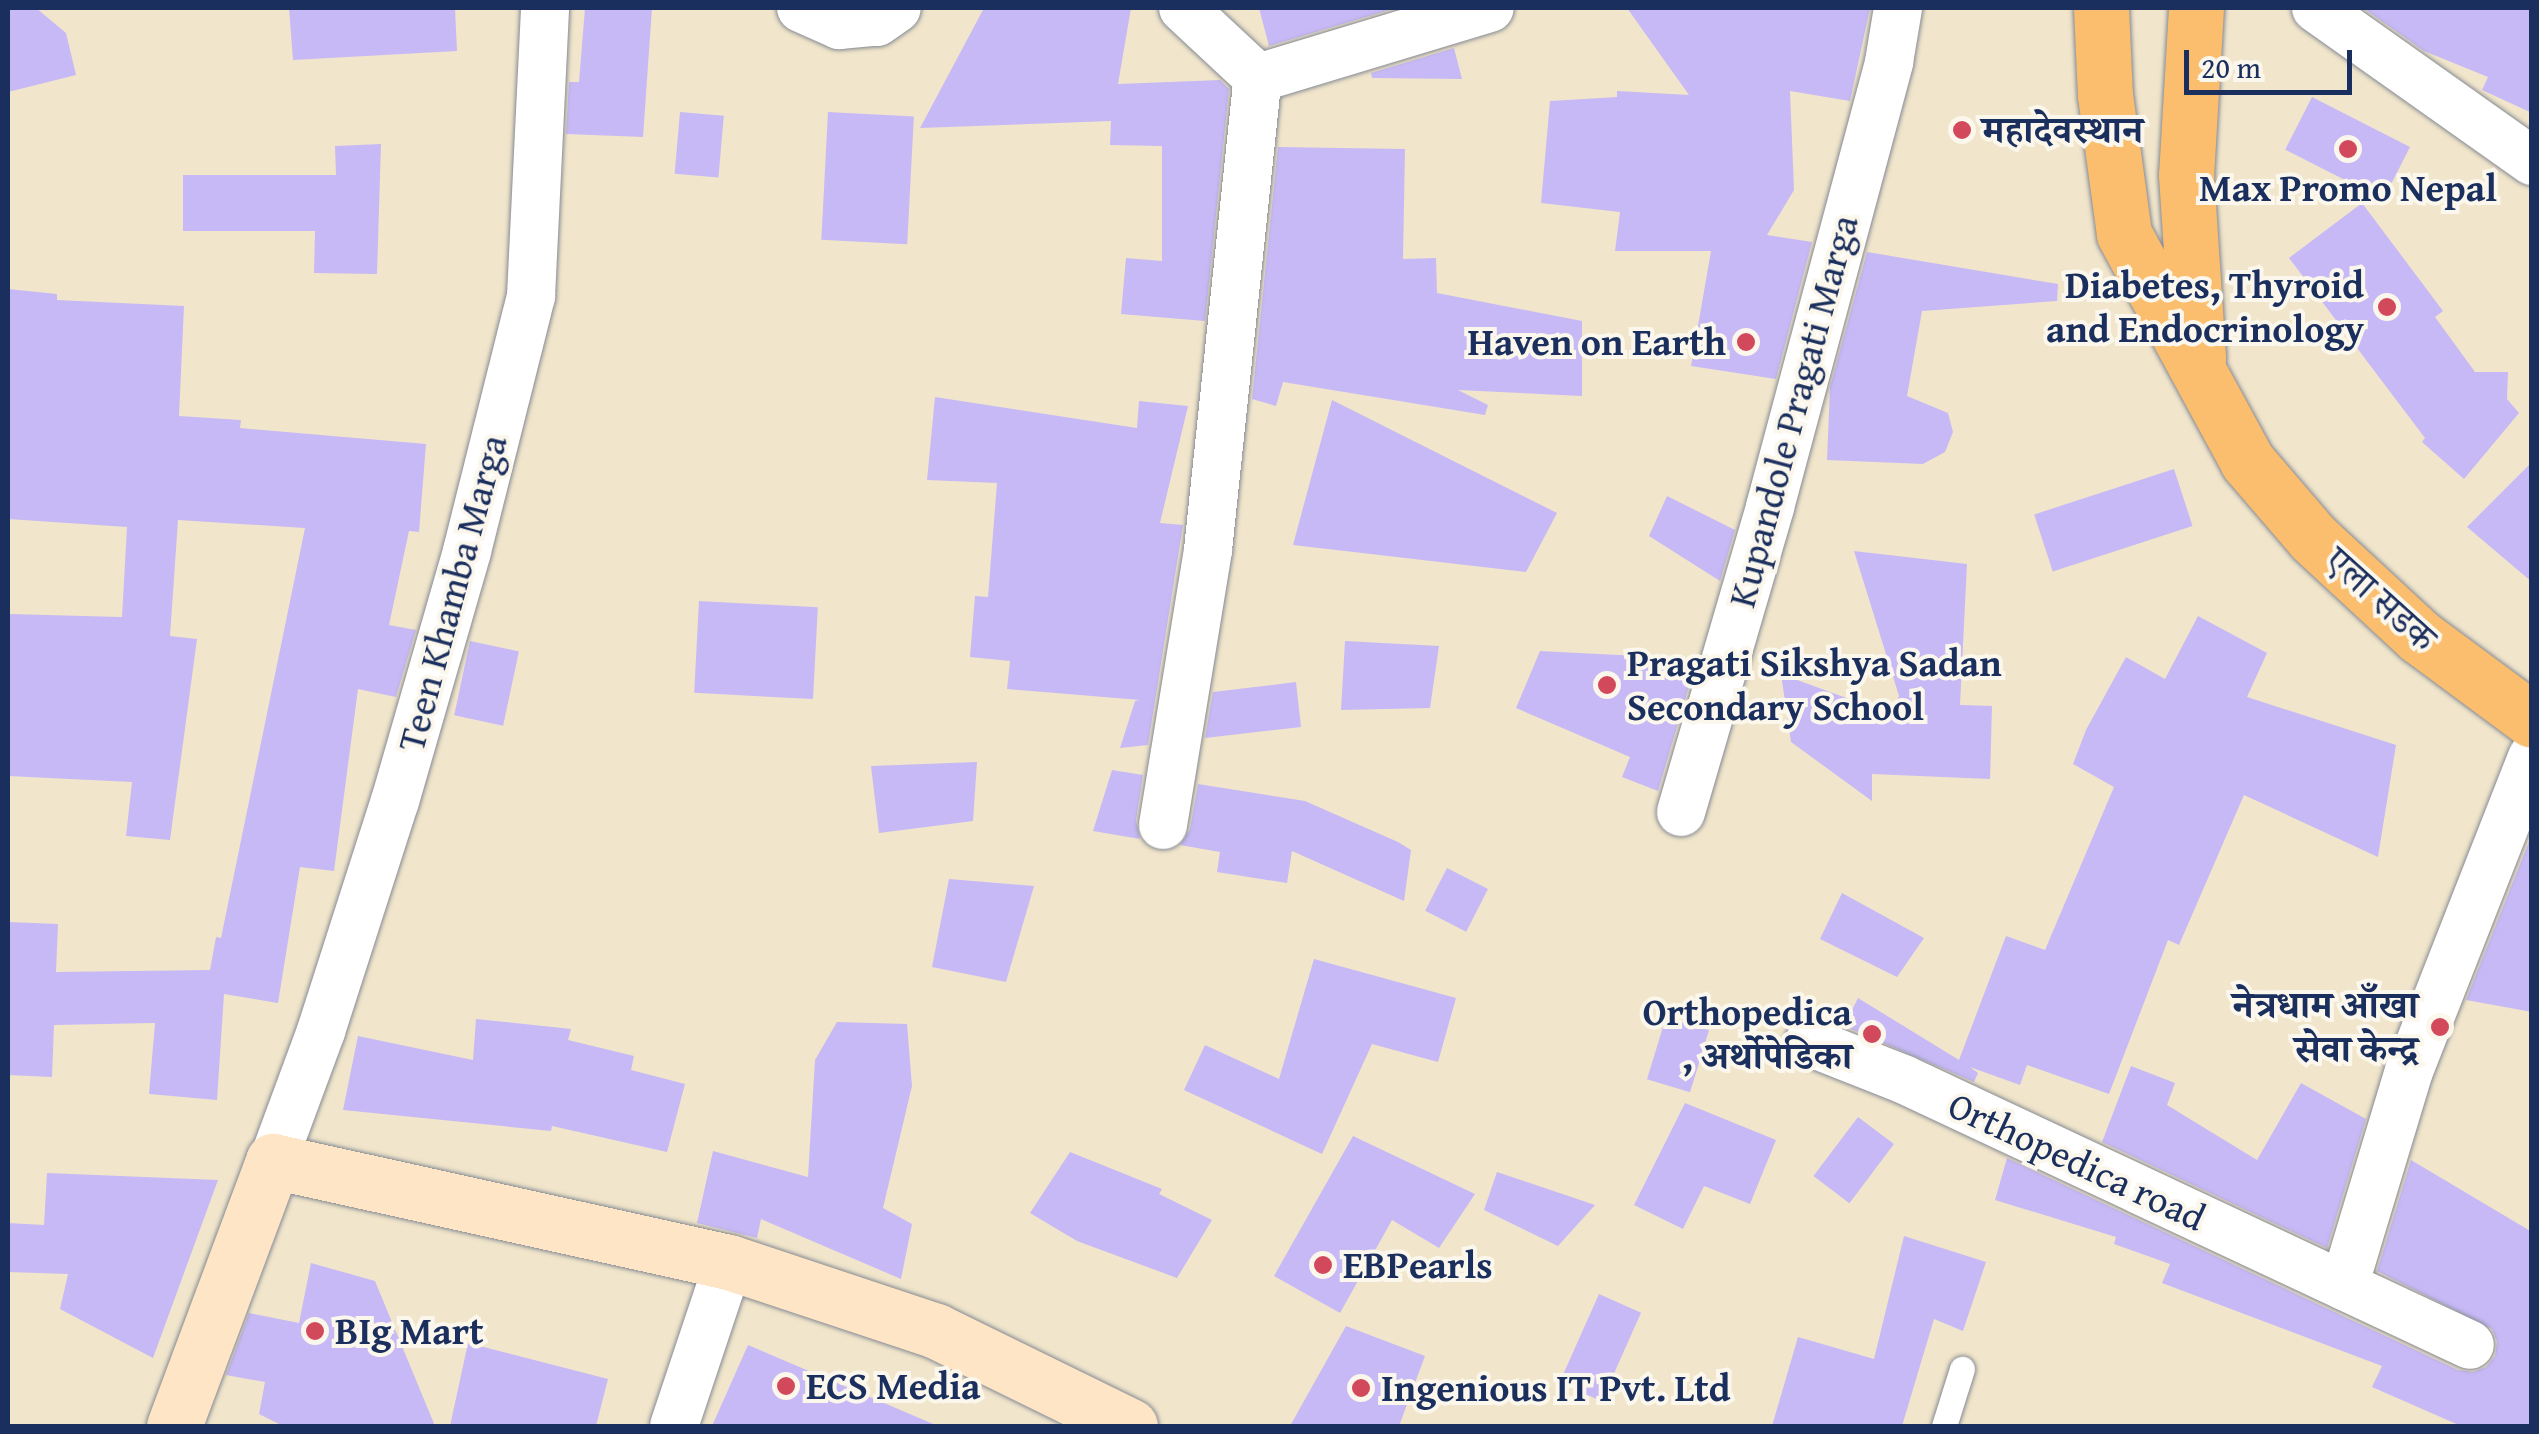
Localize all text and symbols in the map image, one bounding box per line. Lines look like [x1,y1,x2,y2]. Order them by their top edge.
scale bar [2189,30,2356,92]
text: 20 m [2201,45,2261,89]
place label: महादेवस्थान [1982,107,2143,153]
marker: महादेवस्थान [1951,119,1973,141]
marker: Max Promo Nepal [2337,138,2359,160]
place label: Max Promo Nepal [2199,165,2497,211]
street label: Kupandole Pragati Marga [1719,210,1867,612]
place label: Diabetes, Thyroid and Endocrinology [2046,262,2364,352]
marker: Diabetes, Thyroid and Endocrinology [2374,294,2400,320]
place label: Haven on Earth [1468,319,1726,365]
marker: Haven on Earth [1735,331,1757,353]
street label: Teen Khamba Marga [388,430,516,756]
street label: एला सडक [2316,537,2446,661]
place label: Pragati Sikshya Sadan Secondary School [1627,640,2002,729]
marker: Pragati Sikshya Sadan Secondary School [1596,674,1618,696]
place label: नेत्रधाम आँखा सेवा केन्द्र [2232,982,2418,1072]
place label: Orthopedica , अर्थोपेडिका [1643,989,1852,1078]
marker: नेत्रधाम आँखा सेवा केन्द्र [2427,1014,2453,1040]
marker: Orthopedica , अर्थोपेडिका [1861,1023,1883,1045]
street label: Orthopedica road [1941,1082,2213,1240]
place label: EBPearls [1343,1242,1493,1288]
marker: EBPearls [1312,1254,1334,1276]
place label: BIg Mart [335,1308,484,1354]
marker: BIg Mart [304,1320,326,1342]
place label: ECS Media [806,1363,981,1409]
place label: Ingenious IT Pvt. Ltd [1381,1365,1730,1411]
marker: ECS Media [775,1375,797,1397]
marker: Ingenious IT Pvt. Ltd [1350,1377,1372,1399]

